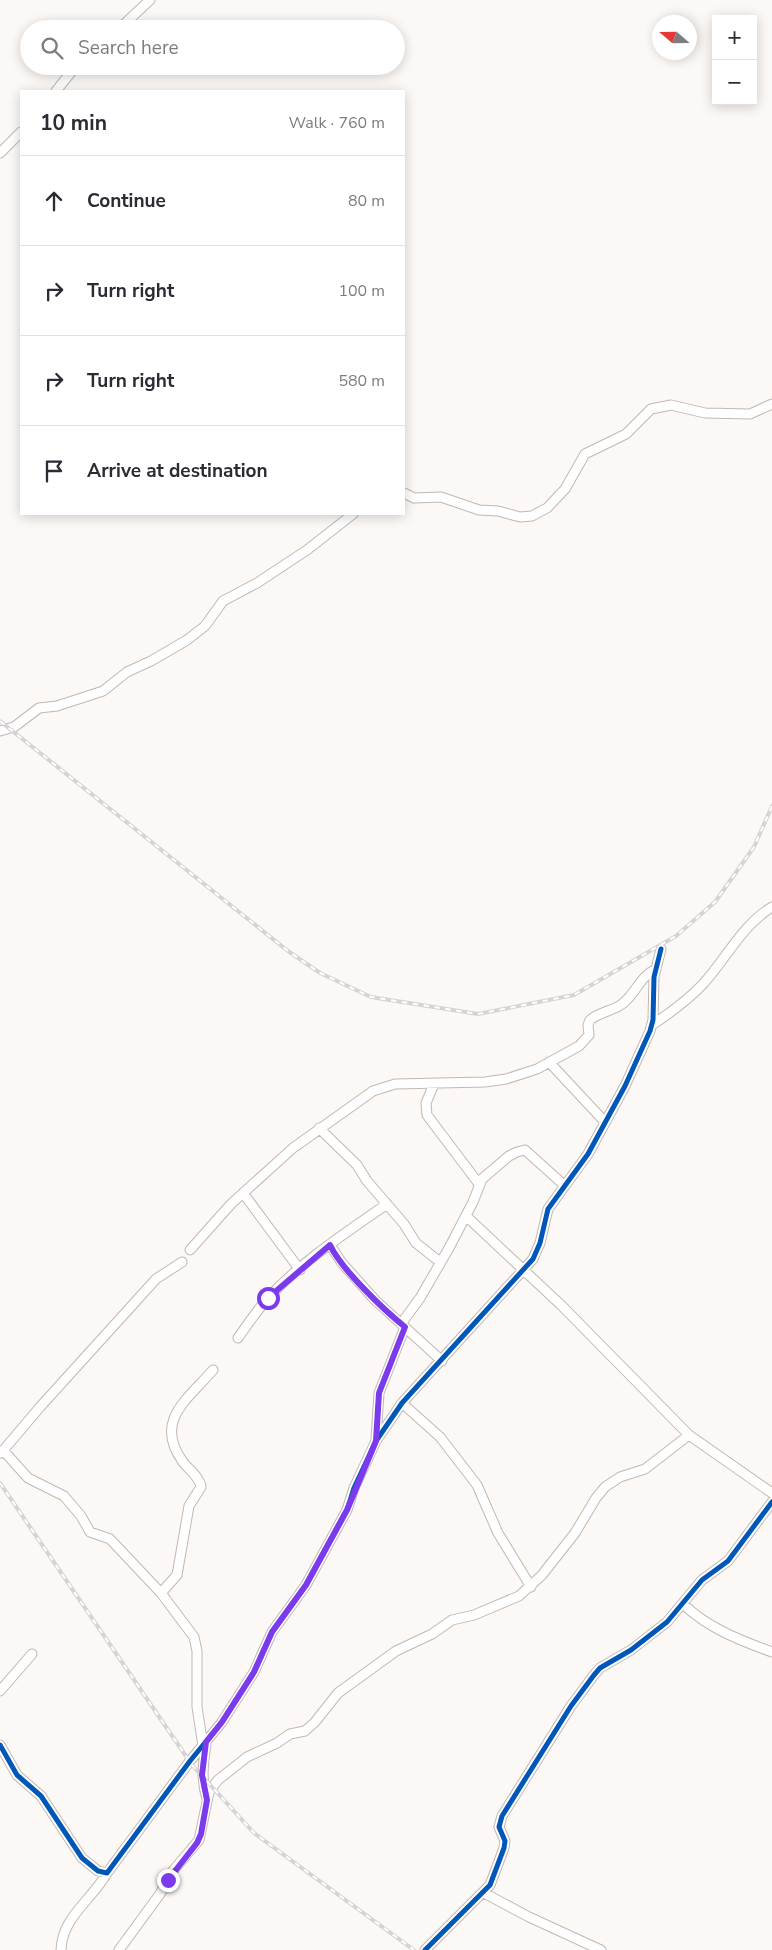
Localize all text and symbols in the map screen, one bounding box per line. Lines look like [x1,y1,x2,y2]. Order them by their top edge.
north arrow [652,15,697,60]
map controls [712,15,757,105]
button: + [712,15,757,60]
search box [20,20,405,75]
icon: search [38,34,66,62]
text: Search here [78,35,179,61]
button: − [712,60,757,105]
text: 10 min [40,109,107,137]
text: Walk · 760 m [289,112,385,134]
icon: ahead [40,187,68,215]
text: Continue [87,188,166,214]
text: 80 m [348,190,385,212]
icon: right [40,277,68,305]
text: Turn right [87,278,174,304]
text: 100 m [338,280,385,302]
icon: right [40,367,68,395]
text: Turn right [87,368,174,394]
text: 580 m [338,370,385,392]
icon: arrive [40,457,68,485]
text: Arrive at destination [87,458,268,484]
route start [257,1287,280,1310]
route end [157,1869,180,1892]

